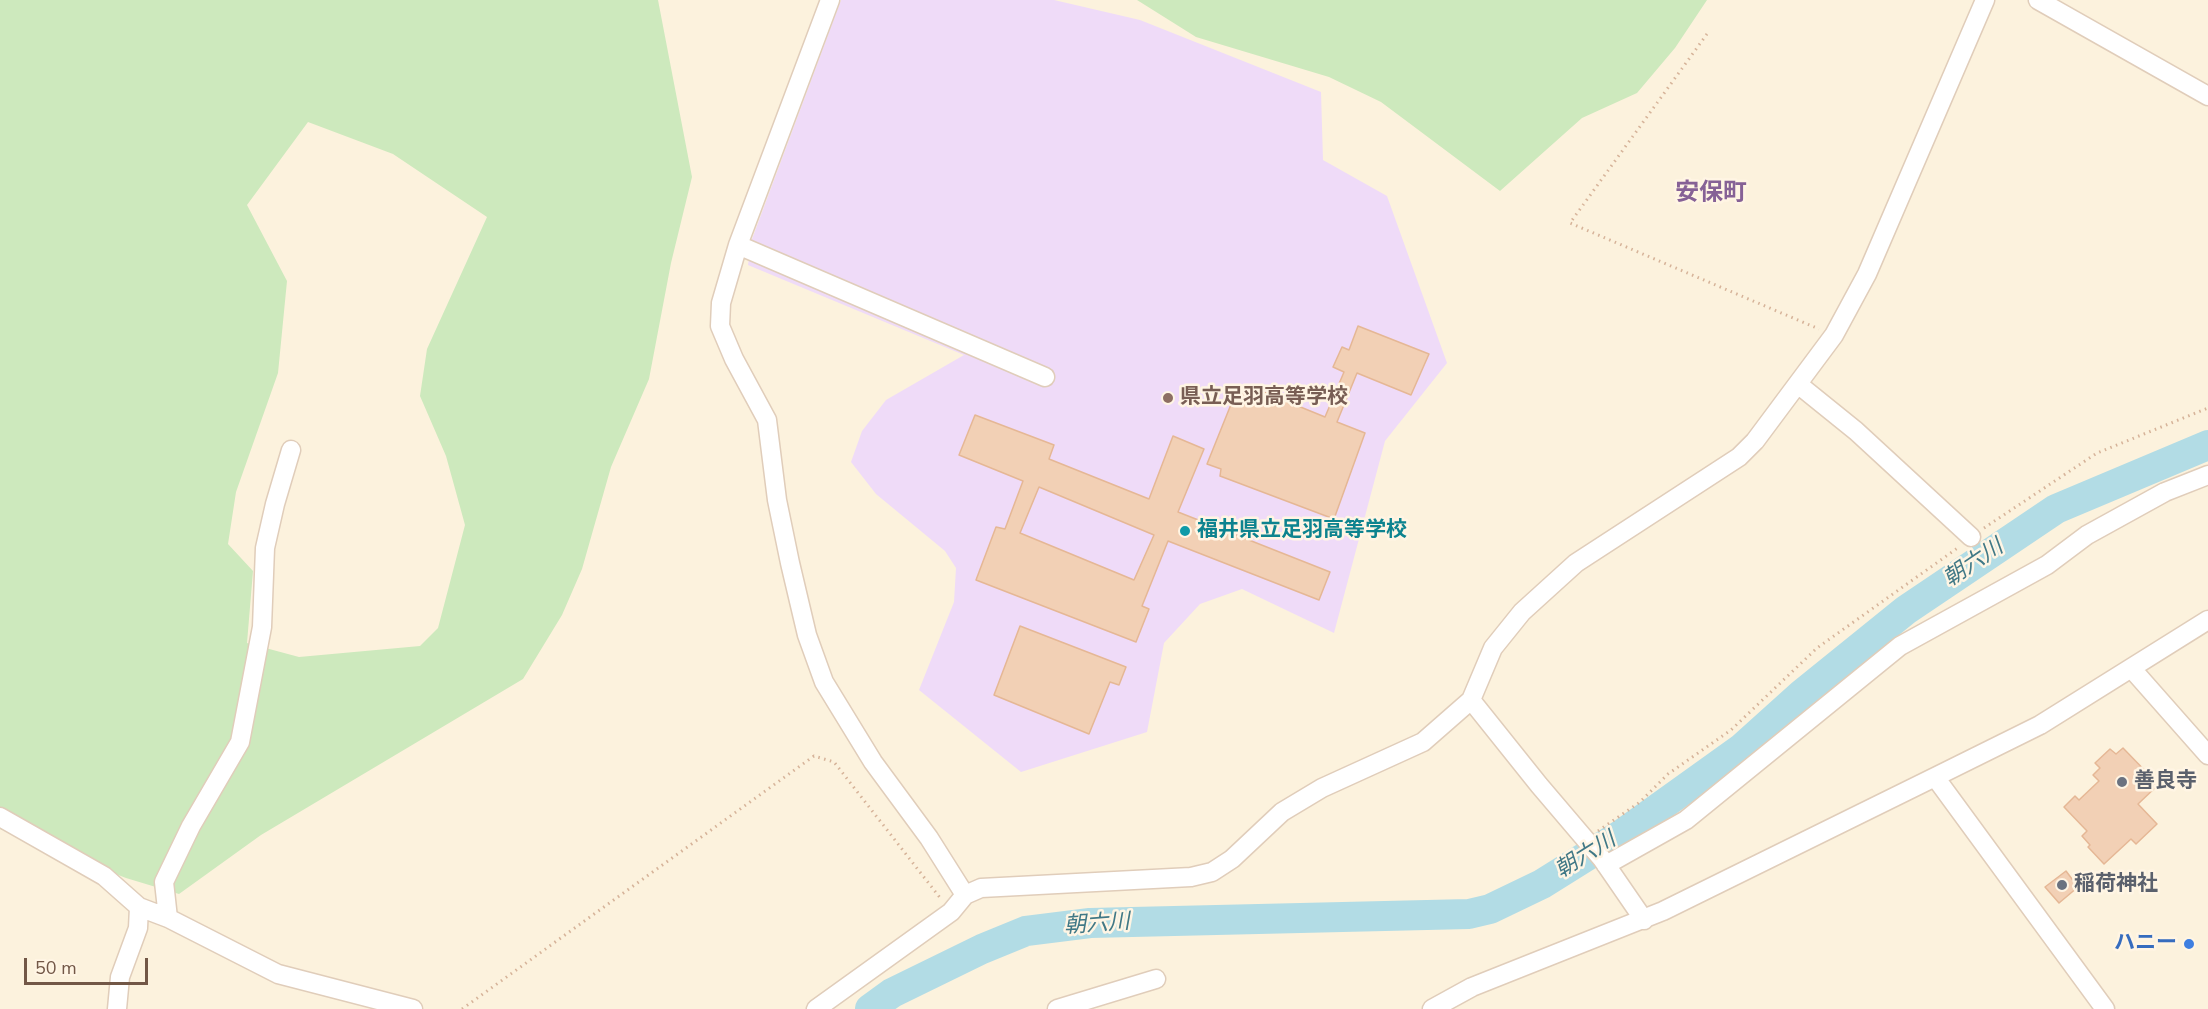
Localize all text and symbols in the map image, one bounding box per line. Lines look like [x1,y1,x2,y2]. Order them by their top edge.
district label: 安保町 [1675,180,1747,208]
place label: 県立足羽高等学校 [1180,385,1348,411]
marker: 県立足羽高等学校 [1161,391,1175,405]
place label: 福井県立足羽高等学校 [1197,518,1407,544]
marker: 福井県立足羽高等学校 [1178,524,1192,538]
water label: 朝六川 [1939,535,2009,593]
place label: 善良寺 [2134,769,2197,795]
marker: 善良寺 [2115,775,2129,789]
water label: 朝六川 [1551,827,1621,885]
place label: 稲荷神社 [2074,872,2158,898]
marker: 稲荷神社 [2055,878,2069,892]
water label: 朝六川 [1063,910,1131,940]
place label: ハニー [2114,931,2177,957]
marker: ハニー [2182,937,2196,951]
scale bar [27,946,152,984]
text: 50 m [35,956,77,980]

